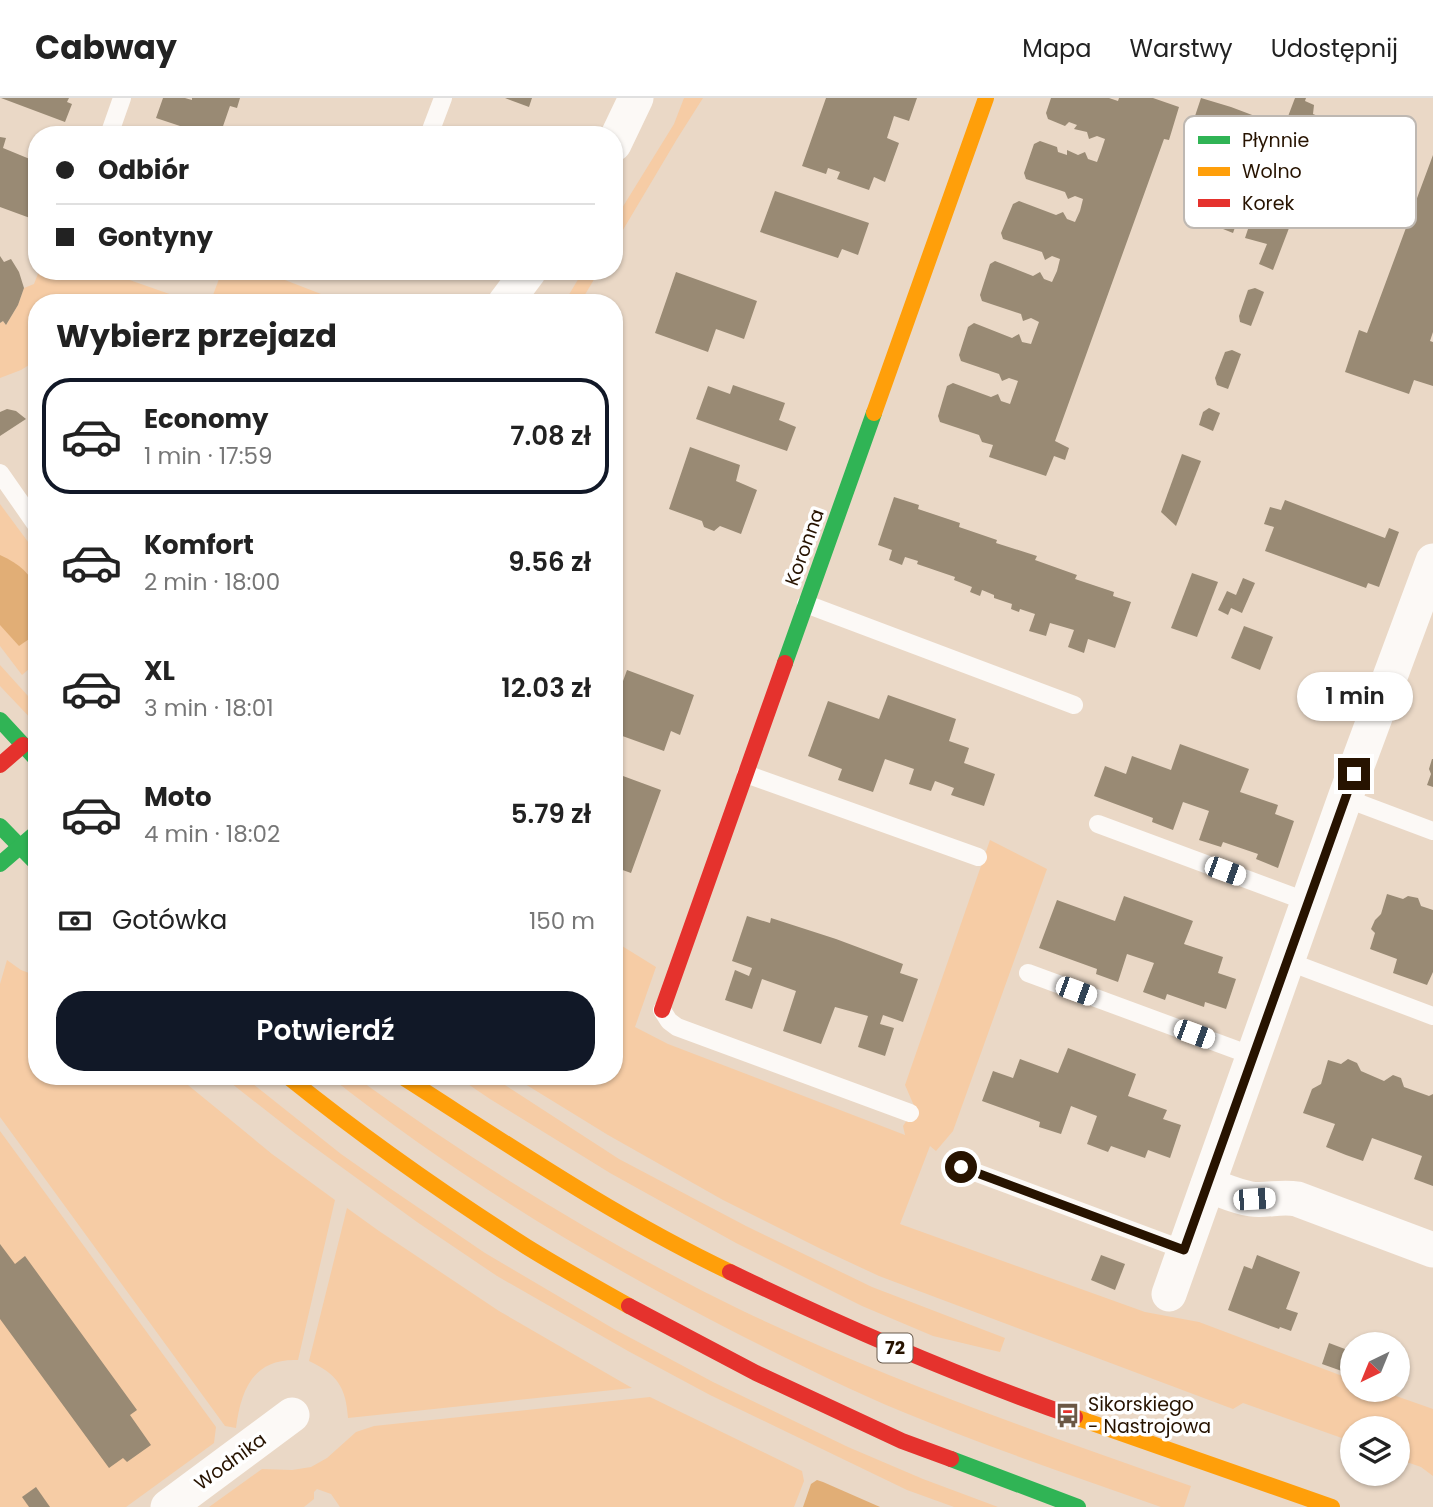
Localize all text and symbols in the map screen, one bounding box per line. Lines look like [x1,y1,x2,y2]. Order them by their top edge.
text: Cabway [35,24,177,71]
text: Mapa [1022,32,1092,65]
text: Warstwy [1130,32,1233,65]
text: Udostępnij [1271,32,1398,65]
legend [1184,116,1416,228]
text: Płynnie [1242,127,1309,154]
text: Odbiór [98,152,189,188]
text: Wolno [1242,158,1302,185]
text: Korek [1242,190,1294,217]
text: Gontyny [98,219,213,255]
text: Wybierz przejazd [56,313,337,358]
text: Economy [144,401,268,437]
icon: car [60,405,123,468]
text: 7.08 zł [510,418,591,454]
text: 1 min · 17:59 [144,440,272,472]
street label: Koronna [778,505,831,589]
text: Komfort [144,527,254,563]
icon: car [60,531,123,594]
text: 9.56 zł [508,544,591,580]
text: 2 min · 18:00 [144,566,280,598]
text: XL [144,653,175,689]
icon: car [60,657,123,720]
text: 12.03 zł [501,670,591,706]
callout: 1 min [1296,672,1412,722]
text: 1 min [1325,680,1385,712]
text: 3 min · 18:01 [144,692,274,724]
route end [1338,758,1370,790]
text: Moto [144,779,212,815]
icon: car [60,783,123,846]
text: 5.79 zł [511,796,591,832]
text: 4 min · 18:02 [144,818,280,850]
car [1202,854,1249,888]
icon: cash [56,902,94,940]
text: Gotówka [112,902,227,938]
text: 150 m [529,905,595,937]
car [1053,974,1100,1008]
button: Potwierdź [56,991,595,1071]
car [1171,1017,1218,1051]
route start [945,1151,977,1183]
car [1233,1187,1276,1211]
north arrow [1340,1332,1410,1402]
map controls [1340,1332,1410,1486]
road number: 72 [878,1334,912,1363]
place label: Sikorskiego - Nastrojowa [1088,1391,1211,1440]
bus stop icon: Sikorskiego - Nastrojowa [1054,1401,1082,1429]
button: layers [1340,1416,1410,1486]
street label: Wodnika [189,1426,272,1497]

